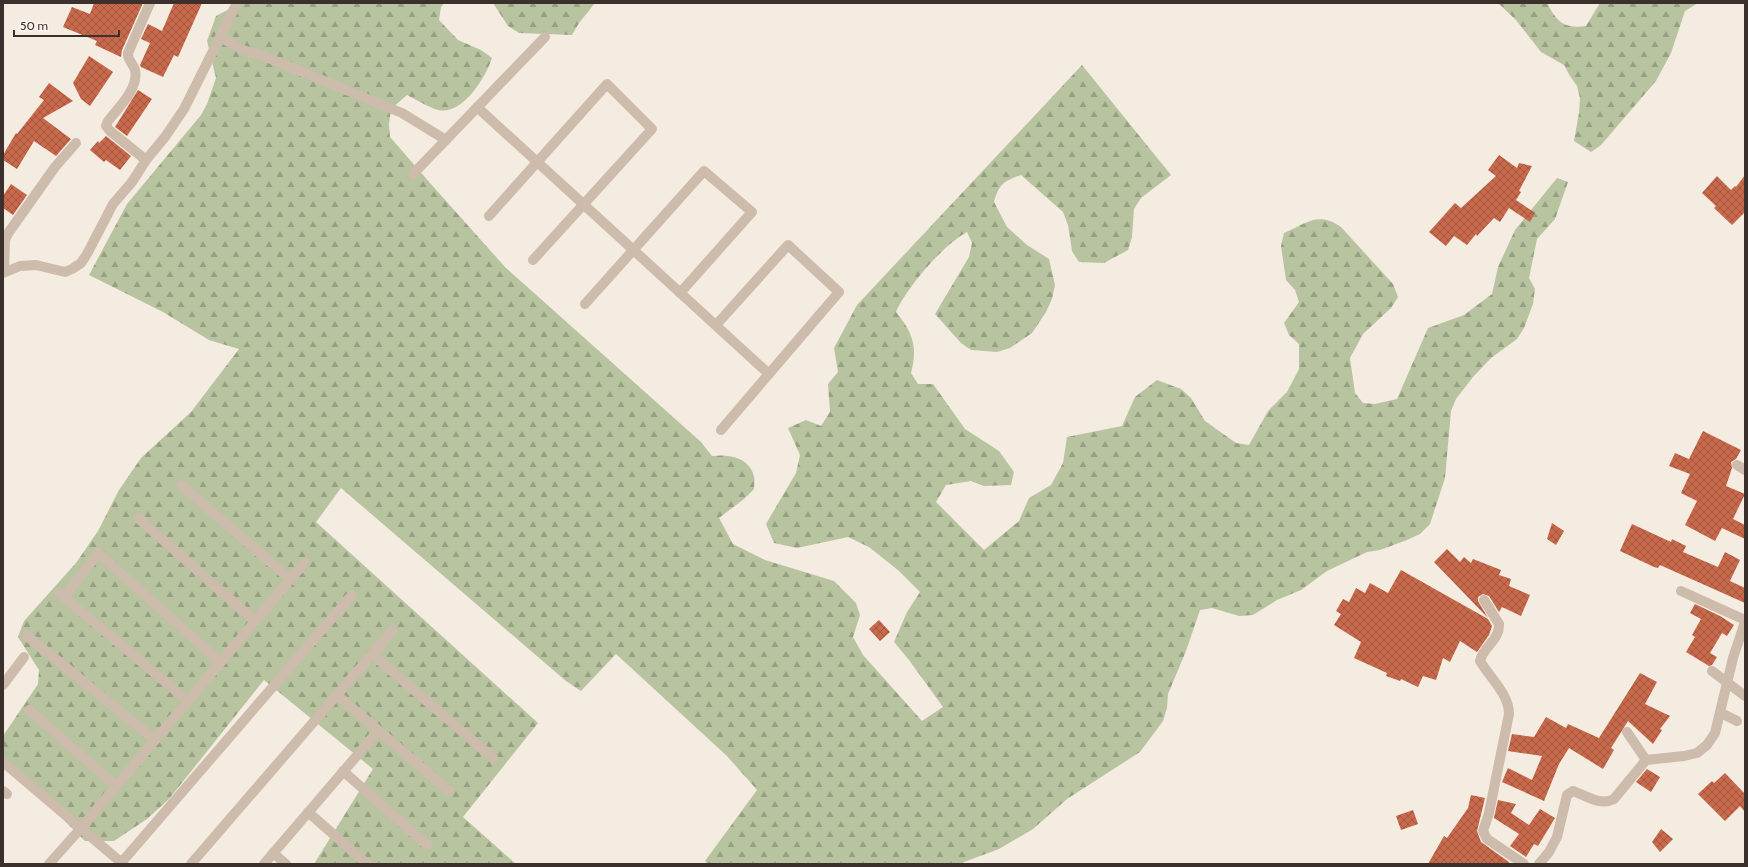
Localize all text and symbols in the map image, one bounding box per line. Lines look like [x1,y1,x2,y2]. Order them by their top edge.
scale bar [14,12,119,38]
text: 50 m [20,18,48,33]

